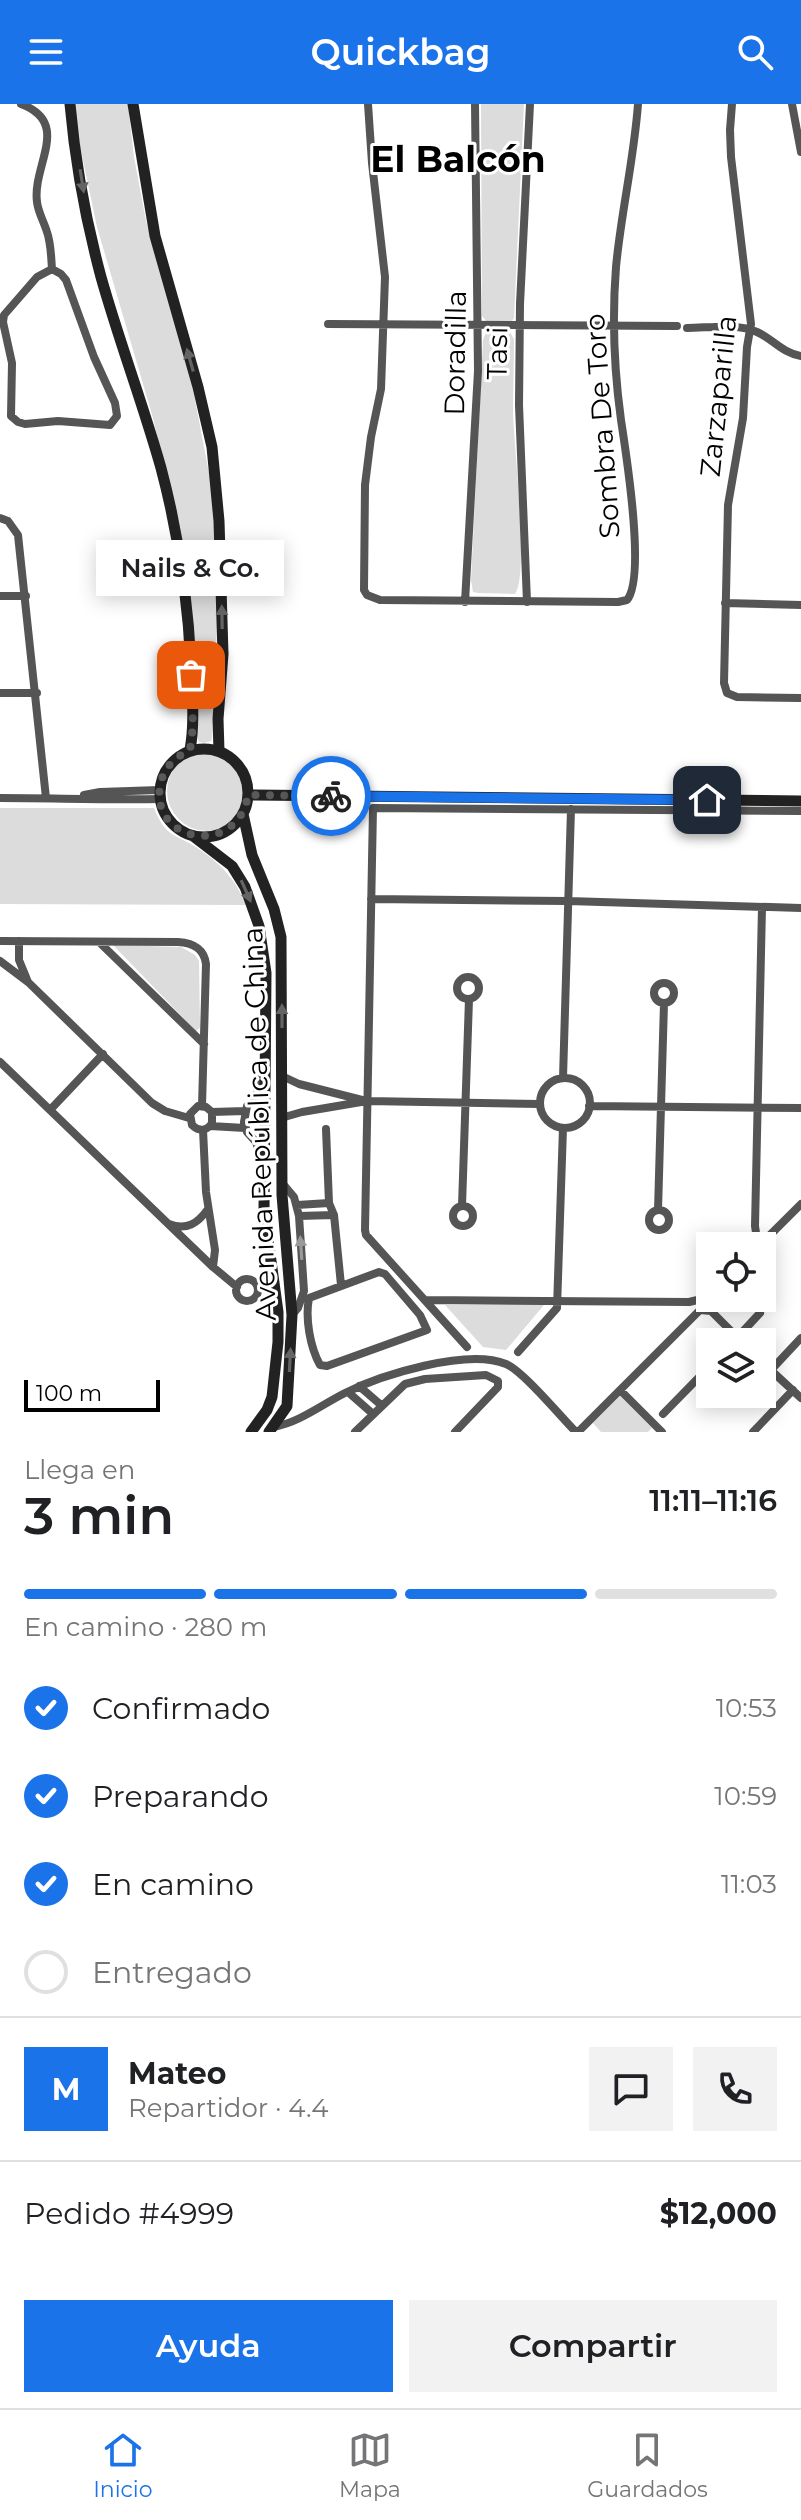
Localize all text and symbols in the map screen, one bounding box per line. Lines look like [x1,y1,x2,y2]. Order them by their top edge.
icon: menu [24,30,68,74]
text: Quickbag [310,30,491,74]
icon: search [733,30,777,74]
district label: El Balcón [370,137,546,181]
one-way arrow [76,169,89,194]
street label: Doradilla [437,290,473,416]
street label: Sombra De Toro [577,312,627,540]
street label: Zarzaparilla [693,313,743,479]
street label: Tasi [480,326,514,380]
one-way arrow [184,348,196,373]
callout: Nails & Co. [97,539,285,595]
text: Nails & Co. [121,552,259,584]
one-way arrow [216,604,229,629]
pin [157,641,225,709]
icon: bag [169,653,213,697]
courier [291,756,371,836]
pin [673,766,741,834]
icon: bike [309,774,353,818]
icon: home [685,778,729,822]
one-way arrow [239,879,252,902]
street label: Avenida República de China [235,927,283,1321]
one-way arrow [275,1003,288,1028]
map controls [696,1232,776,1408]
button: locate [696,1232,776,1312]
one-way arrow [294,1235,307,1260]
button: layers [696,1328,776,1408]
one-way arrow [284,1347,297,1372]
scale bar [24,1376,160,1412]
text: 100 m [36,1380,102,1407]
text: Llega en [24,1454,135,1486]
text: 11:11–11:16 [649,1482,777,1519]
text: 3 min [24,1484,174,1547]
text: En camino · 280 m [24,1611,267,1643]
icon: check [24,1686,68,1730]
text: Confirmado [92,1690,270,1727]
text: 10:53 [716,1692,777,1724]
icon: check [24,1774,68,1818]
text: Preparando [92,1778,269,1815]
text: 10:59 [714,1780,777,1812]
icon: check [24,1862,68,1906]
text: En camino [92,1866,254,1903]
text: 11:03 [721,1868,777,1900]
text: Entregado [92,1954,252,1991]
button: chat [589,2047,673,2131]
button: phone [693,2047,777,2131]
text: Mateo [128,2055,226,2092]
text: M [52,2071,80,2108]
text: Repartidor · 4.4 [128,2092,328,2124]
text: Pedido #4999 [24,2195,234,2232]
text: $12,000 [660,2195,777,2232]
button: Ayuda [24,2300,393,2392]
button: Compartir [409,2300,777,2392]
tab: Inicio [93,2428,153,2503]
tab: Mapa [339,2428,401,2503]
tab: Guardados [587,2428,708,2503]

